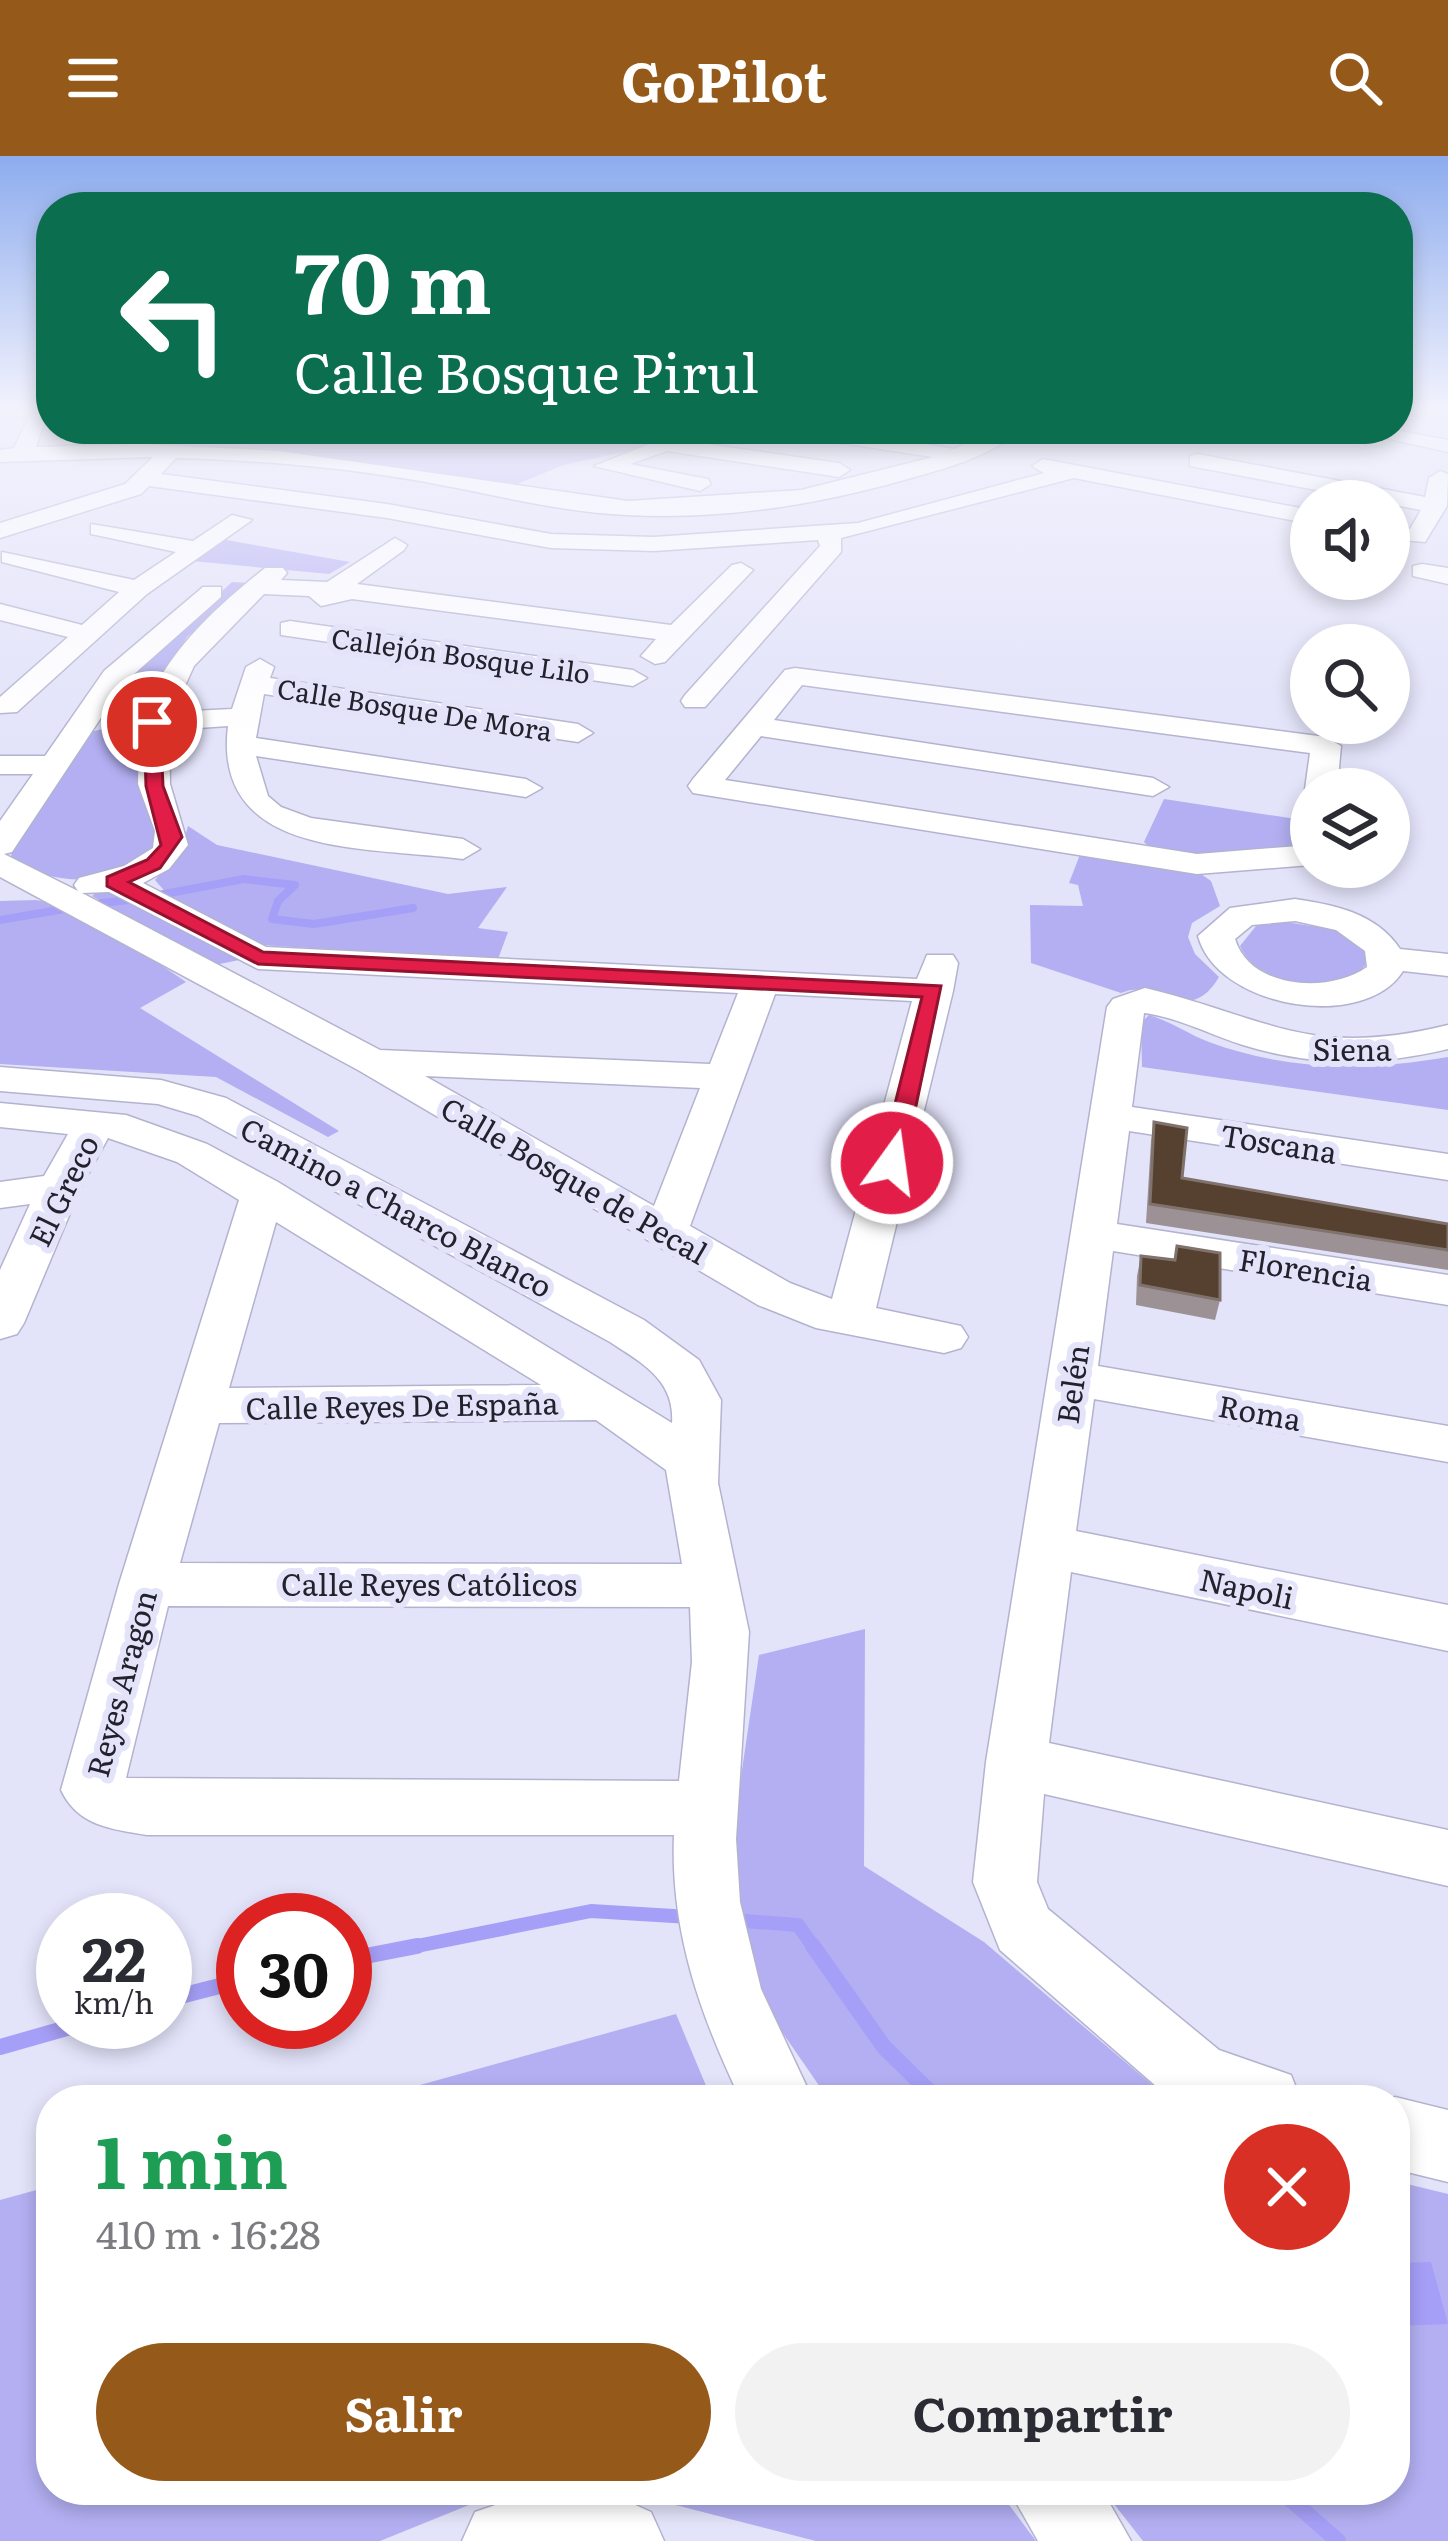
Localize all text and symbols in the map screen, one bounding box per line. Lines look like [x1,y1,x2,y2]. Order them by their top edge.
text: GoPilot [621,38,827,119]
icon: menu [60,45,126,111]
icon: search [1322,45,1388,111]
text: 70 m [294,215,492,340]
icon: left [96,240,252,396]
text: Calle Bosque Pirul [294,329,759,410]
map controls [1290,480,1410,888]
button: sound [1290,480,1410,600]
street label: Callejón Bosque Lilo [329,616,593,692]
button: search [1290,624,1410,744]
street label: Calle Bosque De Mora [275,667,556,750]
pin [101,671,203,773]
icon: arrive [119,689,185,755]
button: layers [1290,768,1410,888]
street label: Siena [1312,1026,1392,1070]
street label: Calle Bosque de Pecal [433,1085,717,1273]
position arrow [829,1100,955,1226]
street label: Camino a Charco Blanco [233,1105,561,1307]
street label: Toscana [1217,1111,1341,1173]
street label: El Greco [16,1127,108,1253]
street label: Florencia [1236,1236,1377,1300]
street label: Belén [1044,1341,1098,1427]
street label: Calle Reyes De España [245,1379,560,1429]
street label: Roma [1215,1382,1306,1440]
street label: Napoli [1196,1556,1298,1618]
street label: Calle Reyes Católicos [281,1561,577,1605]
street label: Reyes Aragon [74,1584,166,1782]
speed limit sign: 30 [216,1893,372,2049]
text: 22 [82,1911,146,2000]
text: km/h [74,1979,154,2023]
text: 1 min [96,2104,288,2211]
button: close [1224,2124,1350,2250]
text: 410 m · 16:28 [96,2203,321,2261]
button: Salir [96,2343,711,2481]
button: Compartir [735,2343,1350,2481]

